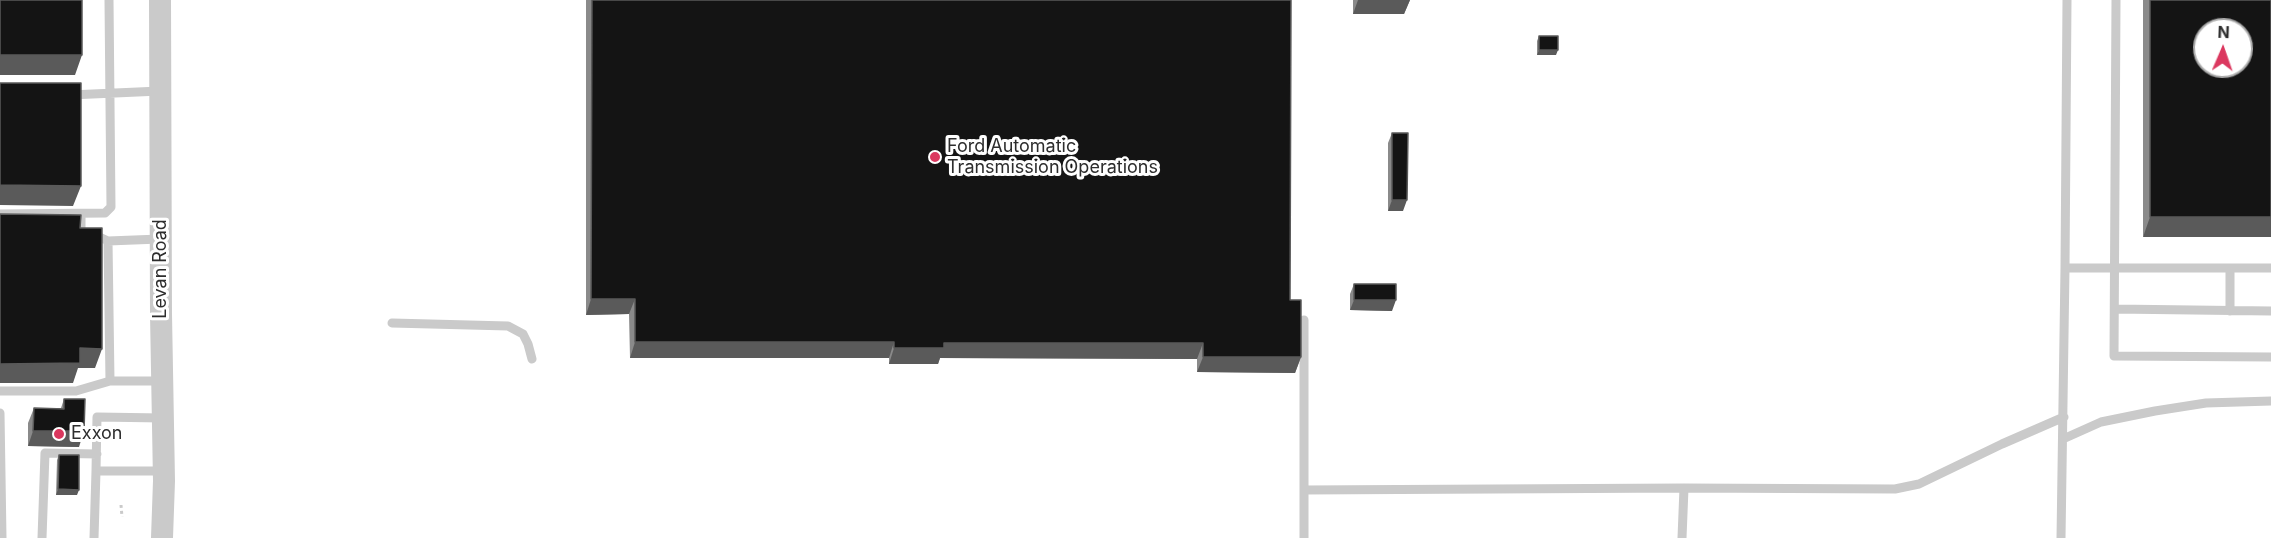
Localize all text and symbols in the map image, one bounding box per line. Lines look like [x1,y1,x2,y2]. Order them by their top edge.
north arrow [2193,18,2253,78]
text: N [2217,22,2230,42]
place label: Ford Automatic Transmission Operations [947,136,1158,178]
marker: Ford Automatic Transmission Operations [928,150,942,164]
street label: Levan Road [150,219,172,319]
place label: Exxon [71,423,122,445]
marker: Exxon [52,427,66,441]

